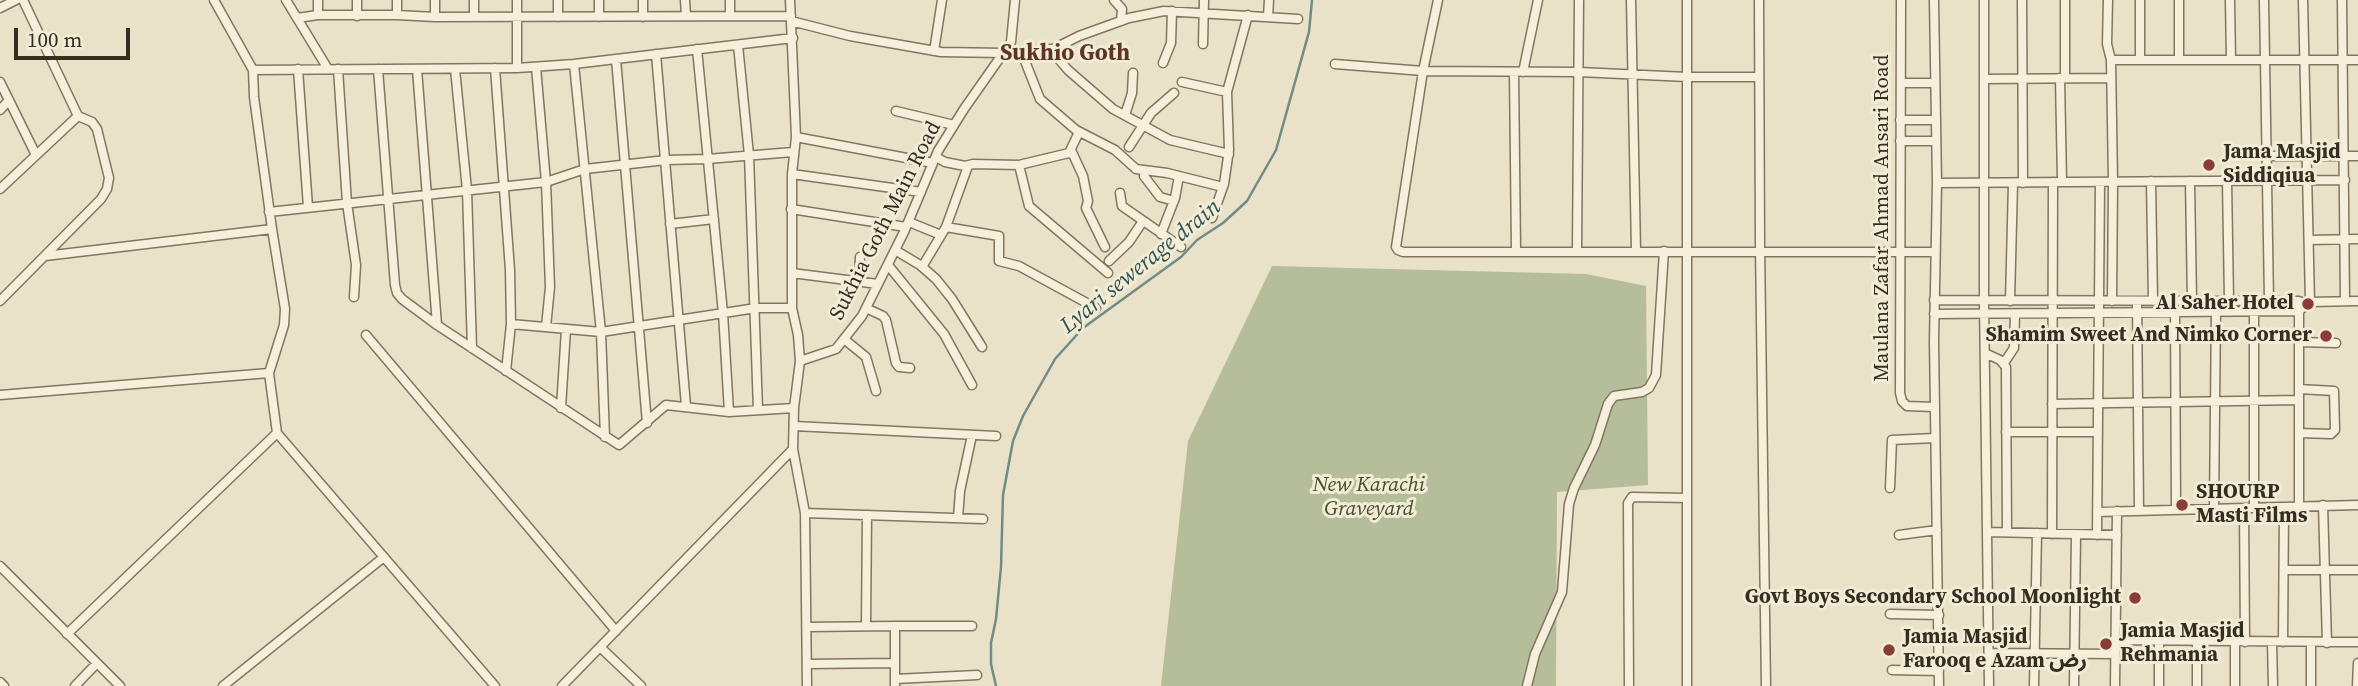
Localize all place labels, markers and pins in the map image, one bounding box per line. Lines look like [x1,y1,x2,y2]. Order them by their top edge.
place label: Jama Masjid Siddiqiua [2223,140,2341,190]
marker: Jama Masjid Siddiqiua [2201,157,2217,173]
place label: Al Saher Hotel [2156,291,2294,317]
marker: Al Saher Hotel [2300,296,2316,312]
place label: Shamim Sweet And Nimko Corner [1985,323,2312,349]
marker: Shamim Sweet And Nimko Corner [2318,328,2334,344]
place label: SHOURP Masti Films [2196,480,2307,530]
marker: SHOURP Masti Films [2174,497,2190,513]
place label: Govt Boys Secondary School Moonlight [1745,585,2121,611]
marker: Govt Boys Secondary School Moonlight [2127,590,2143,606]
place label: Jamia Masjid Rehmania [2120,619,2244,669]
place label: Jamia Masjid Farooq e Azam رض [1903,625,2087,675]
marker: Jamia Masjid Rehmania [2098,636,2114,652]
marker: Jamia Masjid Farooq e Azam رض [1881,642,1897,658]

